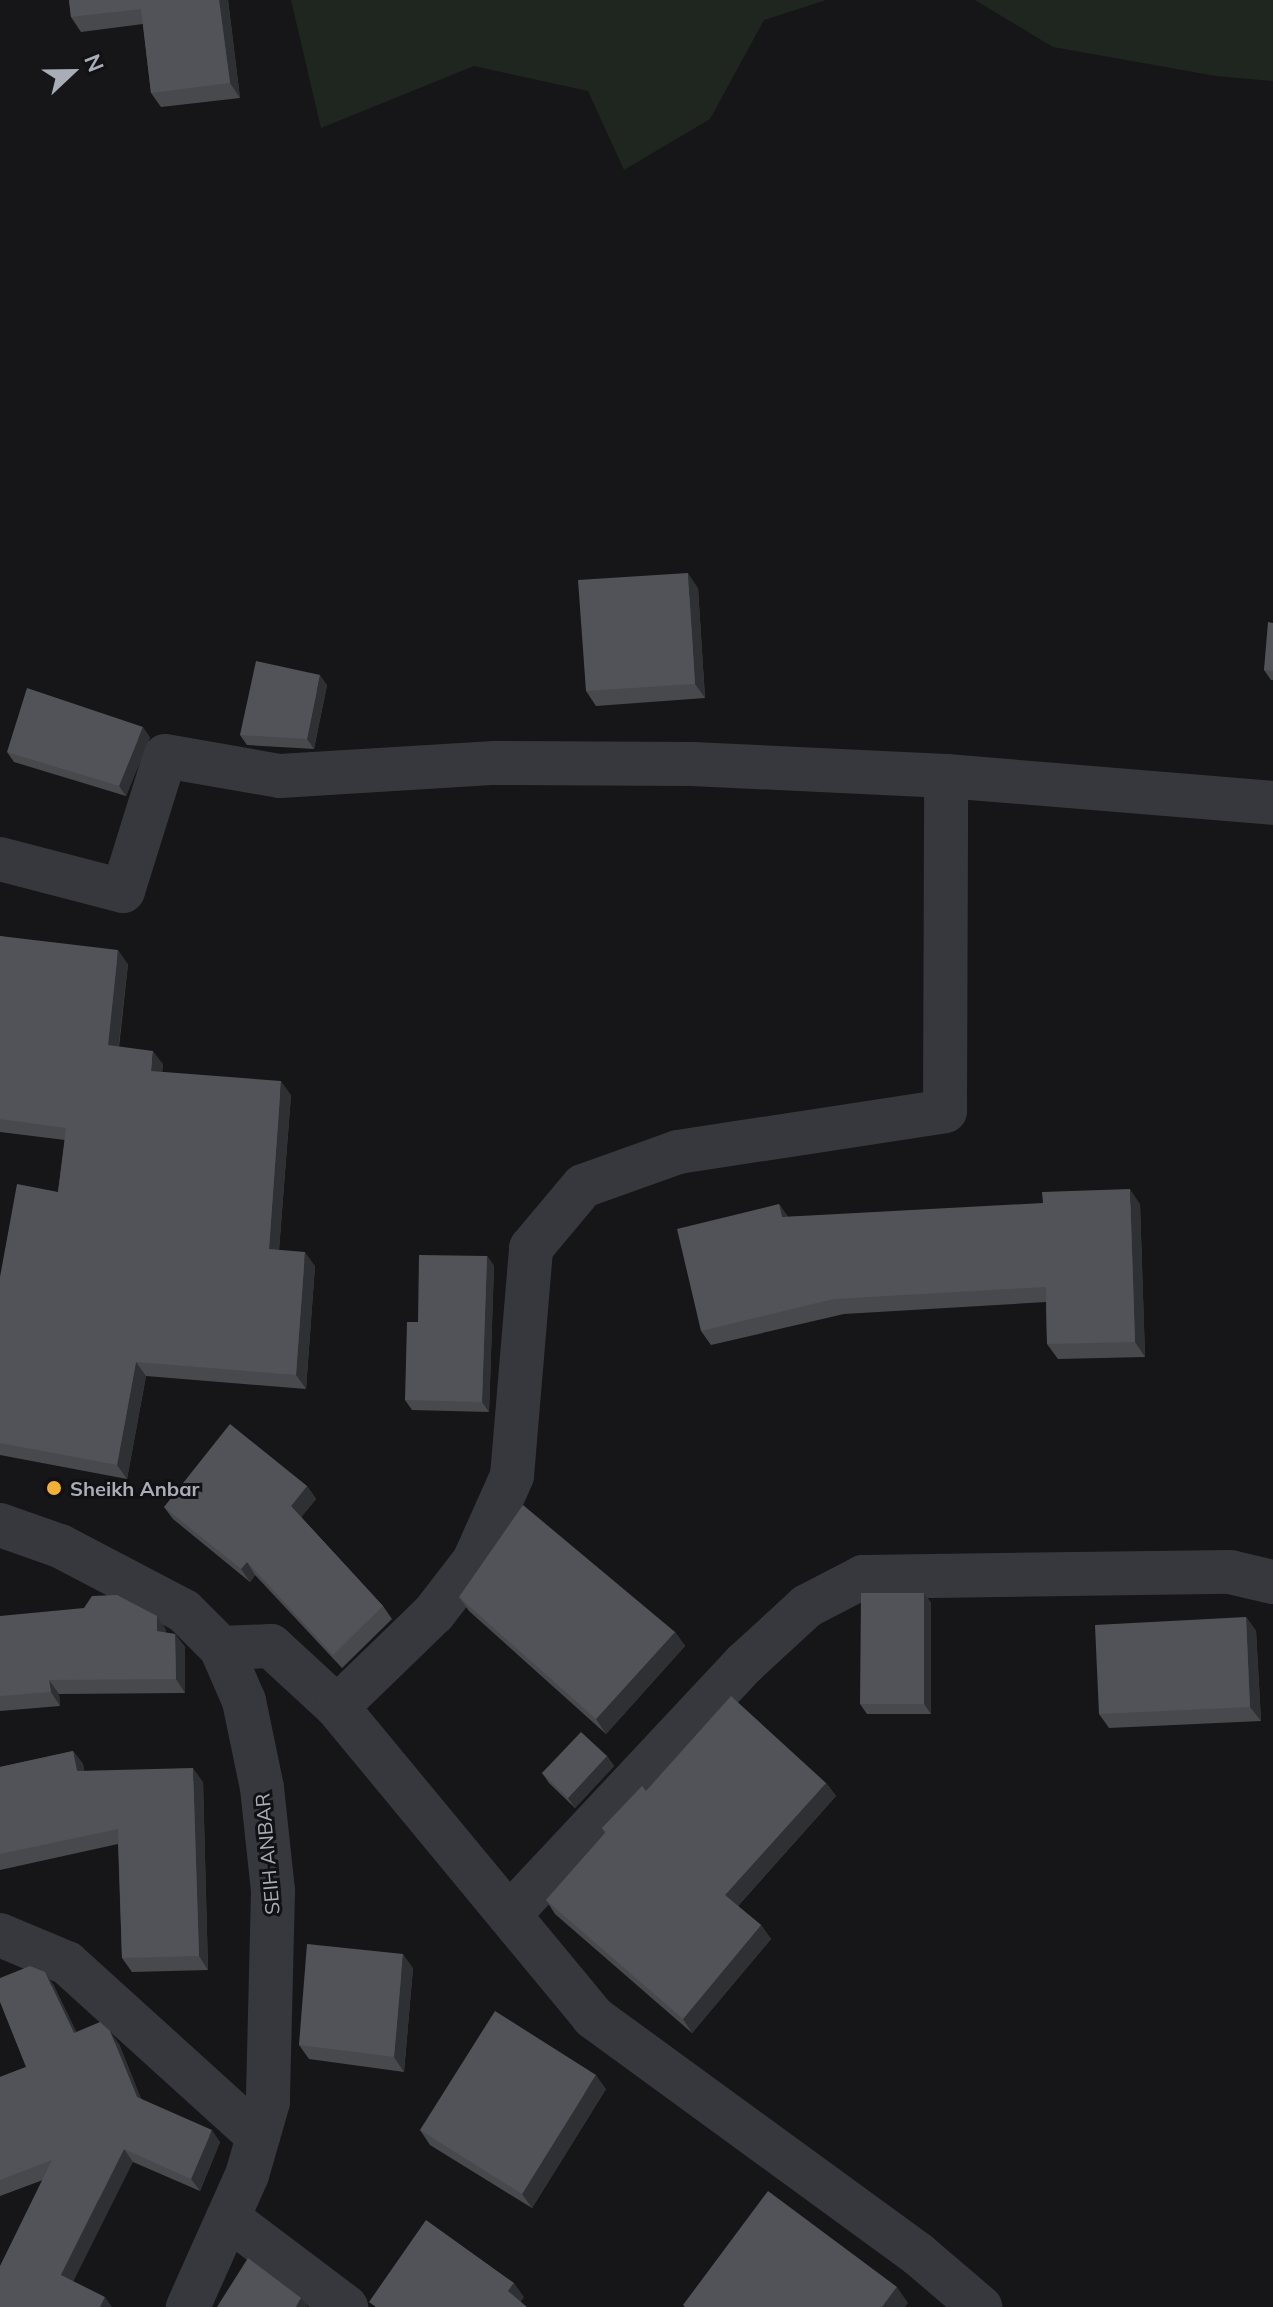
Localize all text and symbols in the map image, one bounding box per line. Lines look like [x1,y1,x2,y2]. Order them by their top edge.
north arrow [32,32,112,112]
text: N [78,50,110,76]
place label: Sheikh Anbar [70,1476,199,1500]
marker: Sheikh Anbar [45,1479,63,1497]
street label: SEIH ANBAR [250,1792,284,1916]

